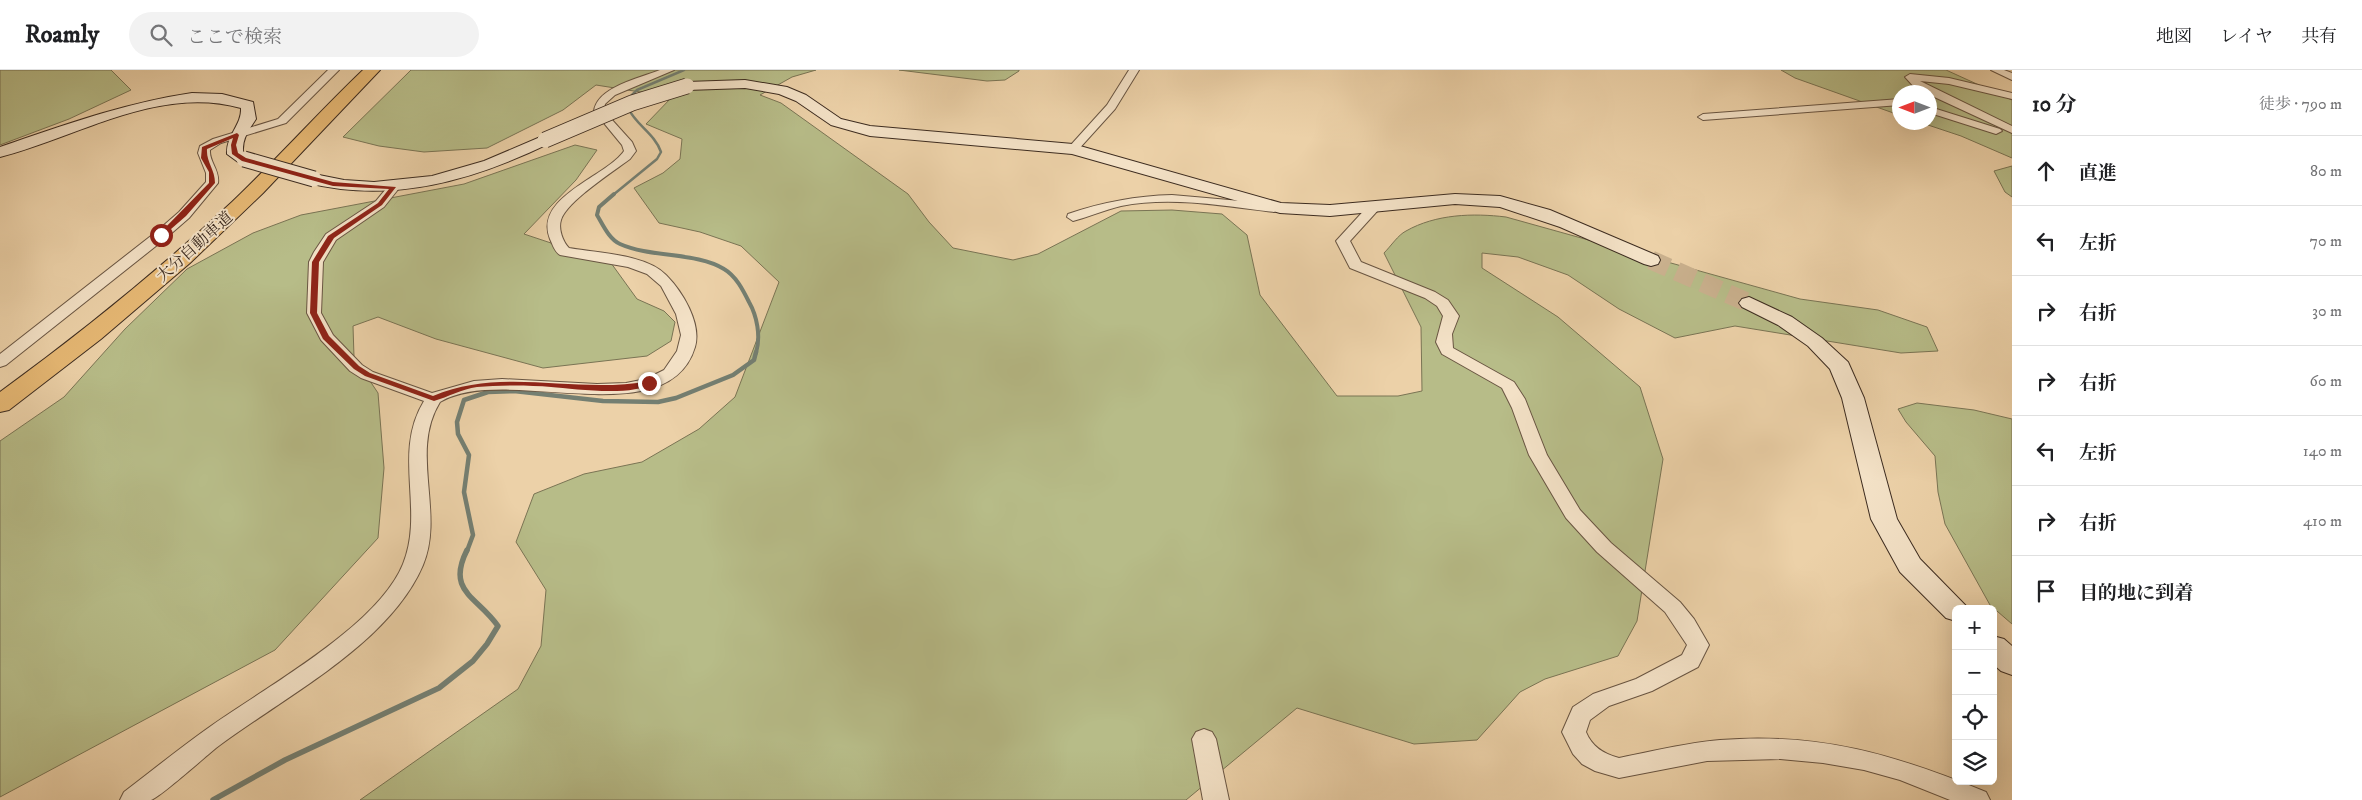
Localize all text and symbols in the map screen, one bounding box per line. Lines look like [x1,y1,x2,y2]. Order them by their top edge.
search box [129,12,479,57]
text: Roamly [25,20,99,50]
icon: search [147,21,175,49]
text: ここで検索 [187,26,282,49]
text: 地図 [2156,26,2192,48]
text: レイヤ [2220,26,2273,48]
text: 共有 [2301,26,2337,48]
north arrow [1892,85,1937,130]
text: 10 分 [2032,92,2076,118]
text: 徒歩 · 790 m [2259,94,2342,114]
icon: ahead [2032,157,2060,185]
text: 80 m [2310,161,2342,181]
text: 直進 [2079,162,2117,185]
street label: 大分自動車道 [152,207,237,286]
route start [150,224,173,247]
icon: left [2032,227,2060,255]
text: 70 m [2310,231,2342,251]
text: 左折 [2079,232,2117,255]
icon: right [2032,297,2060,325]
text: 30 m [2312,301,2342,321]
text: 右折 [2079,302,2117,325]
icon: right [2032,367,2060,395]
text: 60 m [2310,371,2342,391]
route end [638,372,661,395]
text: 右折 [2079,372,2117,395]
icon: left [2032,437,2060,465]
text: 140 m [2303,441,2342,461]
text: 左折 [2079,442,2117,465]
icon: right [2032,507,2060,535]
text: 410 m [2303,511,2342,531]
text: 右折 [2079,512,2117,535]
icon: arrive [2032,577,2060,605]
text: 目的地に到着 [2079,582,2193,605]
map controls [1952,605,1997,785]
button: + [1952,605,1997,650]
button: − [1952,650,1997,695]
button: locate [1952,695,1997,740]
button: layers [1952,740,1997,785]

